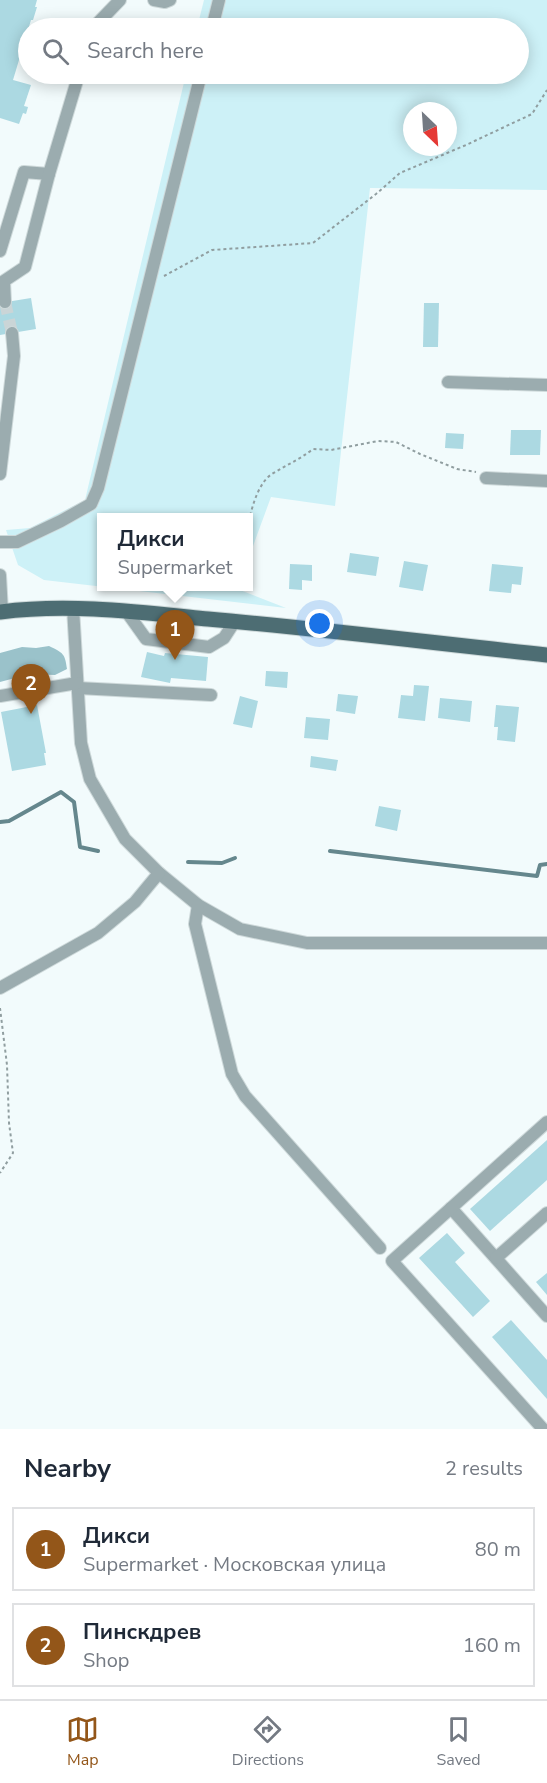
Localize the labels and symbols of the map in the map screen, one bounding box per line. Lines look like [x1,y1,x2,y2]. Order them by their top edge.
north arrow [403,102,457,156]
your location [305,609,334,638]
pin: 1 [156,610,195,660]
pin: 2 [12,664,51,714]

